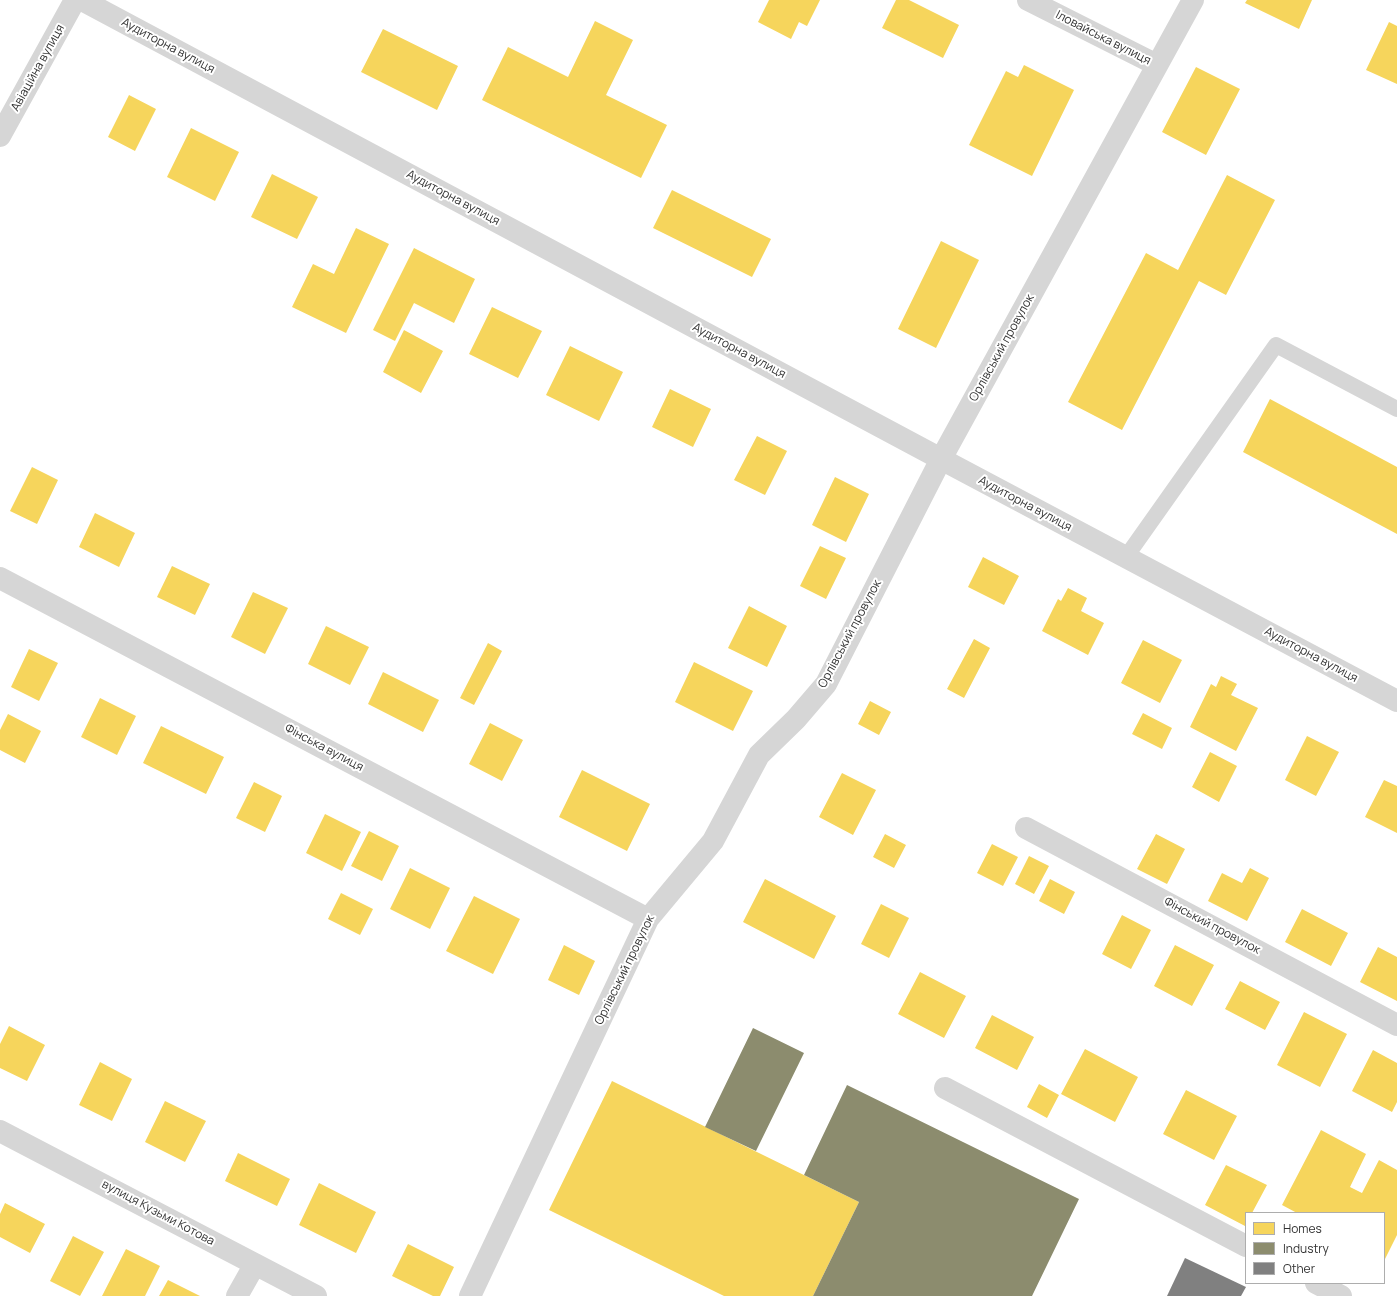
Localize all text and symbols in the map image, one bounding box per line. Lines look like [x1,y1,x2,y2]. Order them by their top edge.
street label: Іловайська вулиця [1053,8,1153,68]
street label: Аудиторна вулиця [119,15,217,77]
street label: Авіаційна вулиця [8,22,68,114]
street label: Аудиторна вулиця [404,167,502,229]
street label: Орлівський провулок [966,292,1038,404]
street label: Аудиторна вулиця [690,320,788,382]
street label: Аудиторна вулиця [976,473,1074,535]
street label: Орлівський провулок [815,577,885,691]
street label: Аудиторна вулиця [1262,624,1360,686]
street label: Фінська вулиця [282,721,366,775]
street label: Фінський провулок [1161,895,1263,957]
street label: Орлівський провулок [592,913,658,1027]
street label: вулиця Кузьми Котова [99,1177,217,1249]
legend [1245,1212,1385,1284]
text: Homes [1283,1220,1322,1237]
text: Industry [1283,1240,1329,1257]
text: Other [1283,1260,1315,1277]

